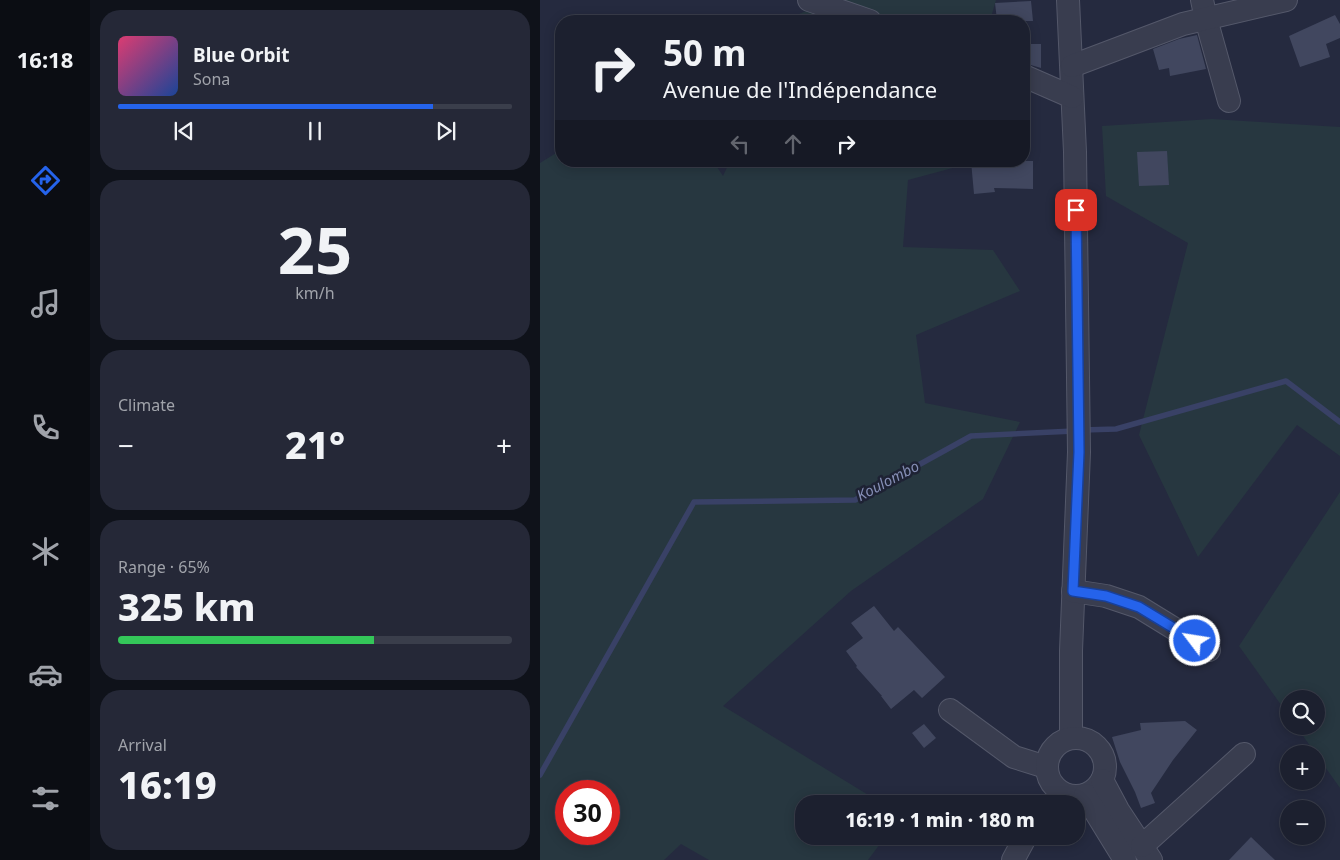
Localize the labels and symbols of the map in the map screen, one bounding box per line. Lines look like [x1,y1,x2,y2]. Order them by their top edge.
pin [1055,189,1097,231]
water label: Koulombo [853,455,922,505]
position arrow [1168,614,1220,666]
speed limit sign: 30 [555,780,620,845]

